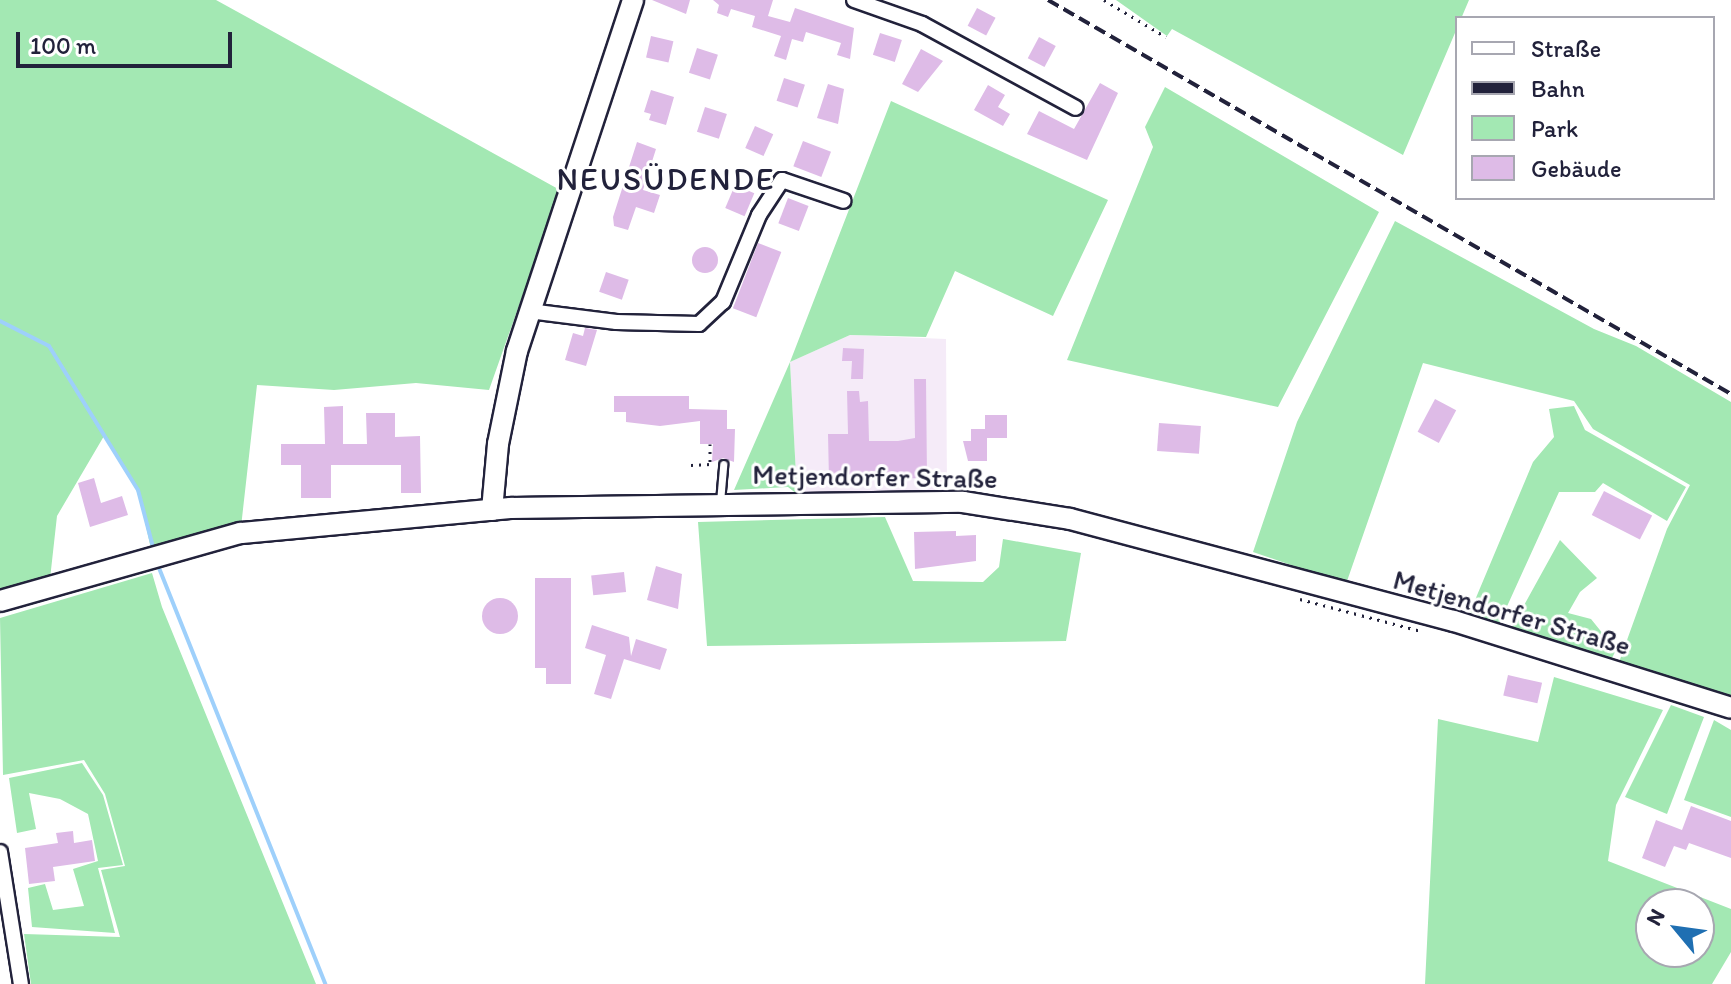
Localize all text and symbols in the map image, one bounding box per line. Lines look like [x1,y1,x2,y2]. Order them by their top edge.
scale bar [20,16,236,66]
legend [1455,16,1715,200]
text: 100 m [30,31,96,60]
text: Straße [1531,34,1601,63]
text: Bahn [1531,74,1585,103]
text: Park [1531,114,1578,143]
text: Gebäude [1531,154,1622,183]
district label: NEUSÜDENDE [557,160,775,198]
street label: Metjendorfer Straße [752,457,998,495]
street label: Metjendorfer Straße [1389,562,1635,662]
north arrow [1635,888,1715,968]
text: N [1640,904,1671,930]

